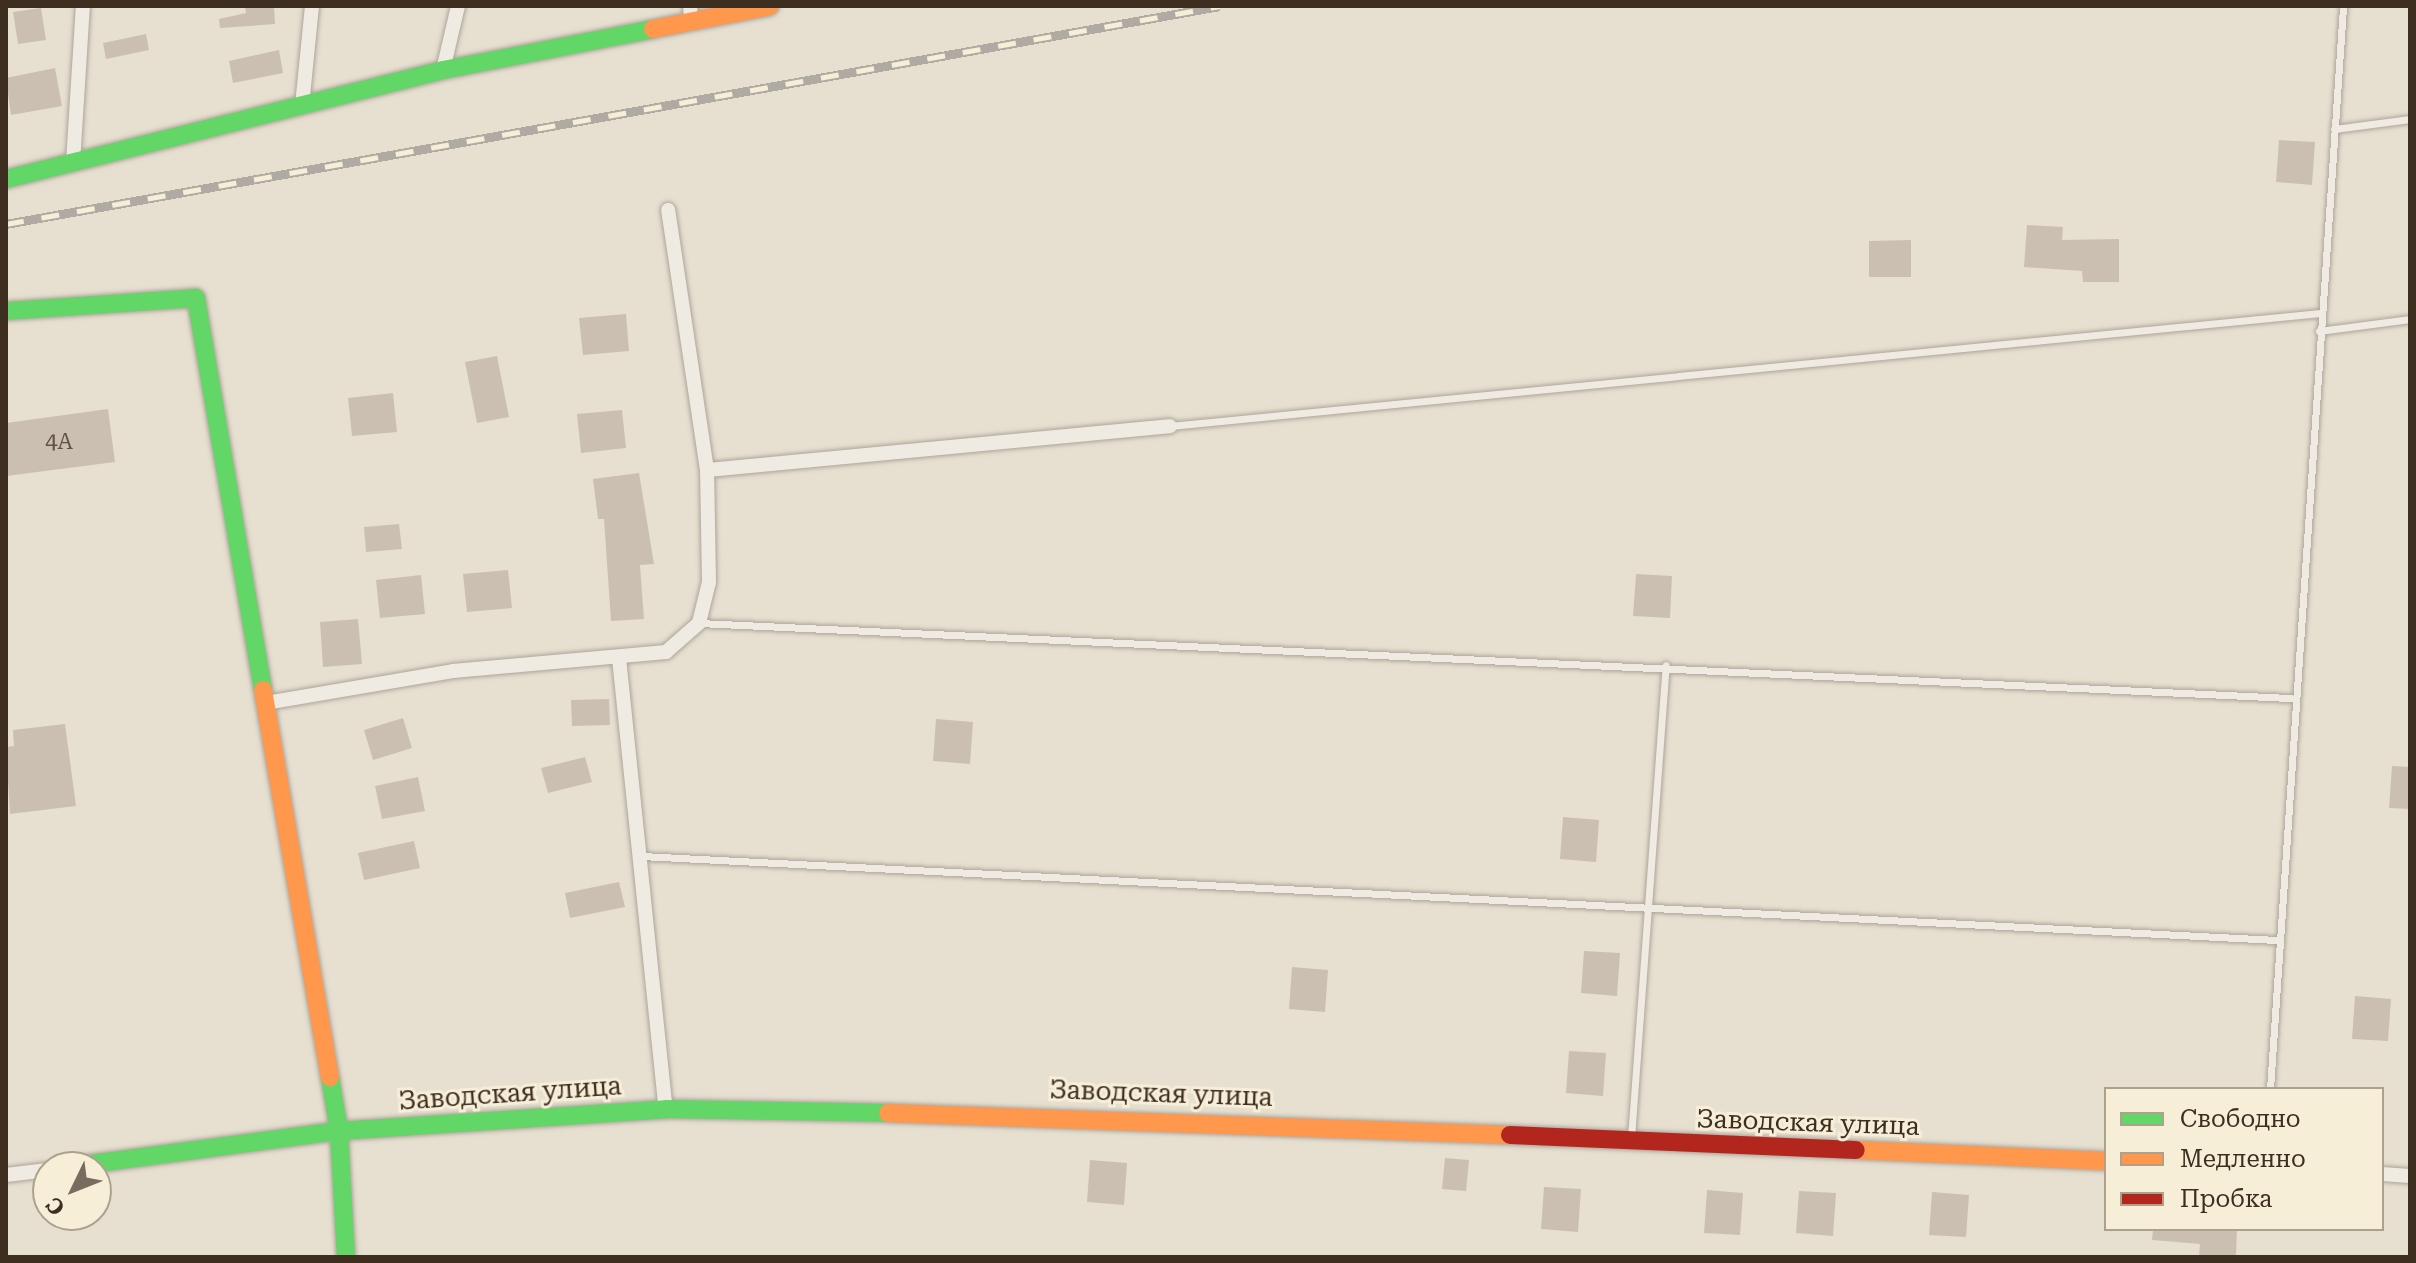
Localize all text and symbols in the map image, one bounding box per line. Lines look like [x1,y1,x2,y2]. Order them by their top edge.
house number: 4А [45,429,73,455]
street label: Заводская улица [398,1071,622,1117]
street label: Заводская улица [1049,1075,1273,1113]
legend [2104,1087,2384,1231]
street label: Заводская улица [1696,1104,1920,1142]
text: Свободно [2180,1105,2301,1133]
text: Медленно [2180,1145,2306,1173]
north arrow [32,1151,112,1231]
text: Пробка [2180,1185,2272,1213]
text: С [41,1192,70,1221]

